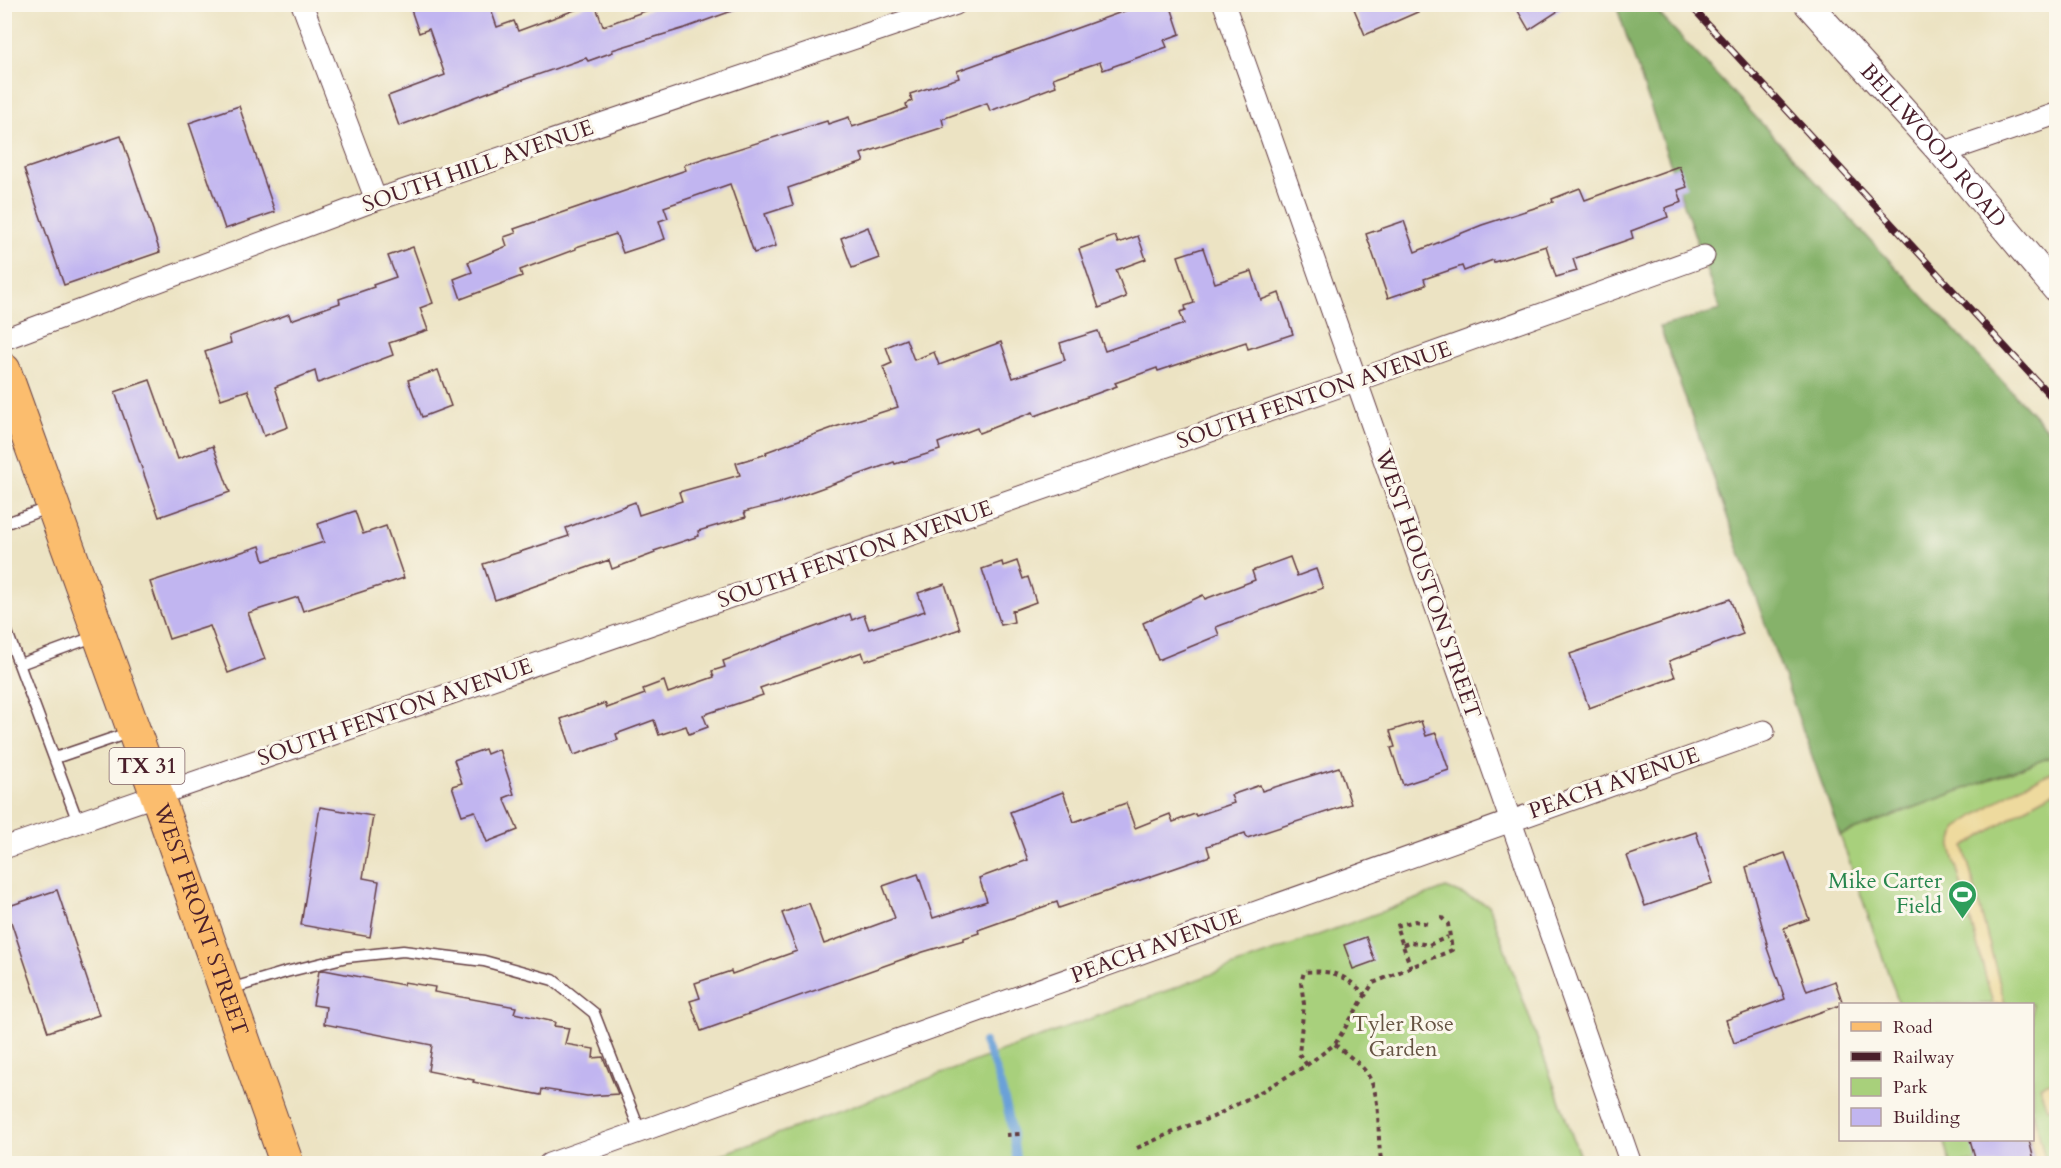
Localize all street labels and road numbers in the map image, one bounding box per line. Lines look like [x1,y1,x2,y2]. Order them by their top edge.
street label: BELLWOOD ROAD [1853,57,2013,234]
street label: SOUTH HILL AVENUE [358,112,598,220]
street label: SOUTH FENTON AVENUE [1173,334,1455,456]
street label: WEST HOUSTON STREET [1367,444,1488,723]
street label: SOUTH FENTON AVENUE [714,493,996,615]
street label: SOUTH FENTON AVENUE [254,651,536,773]
street label: PEACH AVENUE [1524,740,1704,826]
road number: TX 31 [110,748,184,784]
street label: WEST FRONT STREET [146,799,256,1040]
street label: PEACH AVENUE [1067,901,1245,991]

